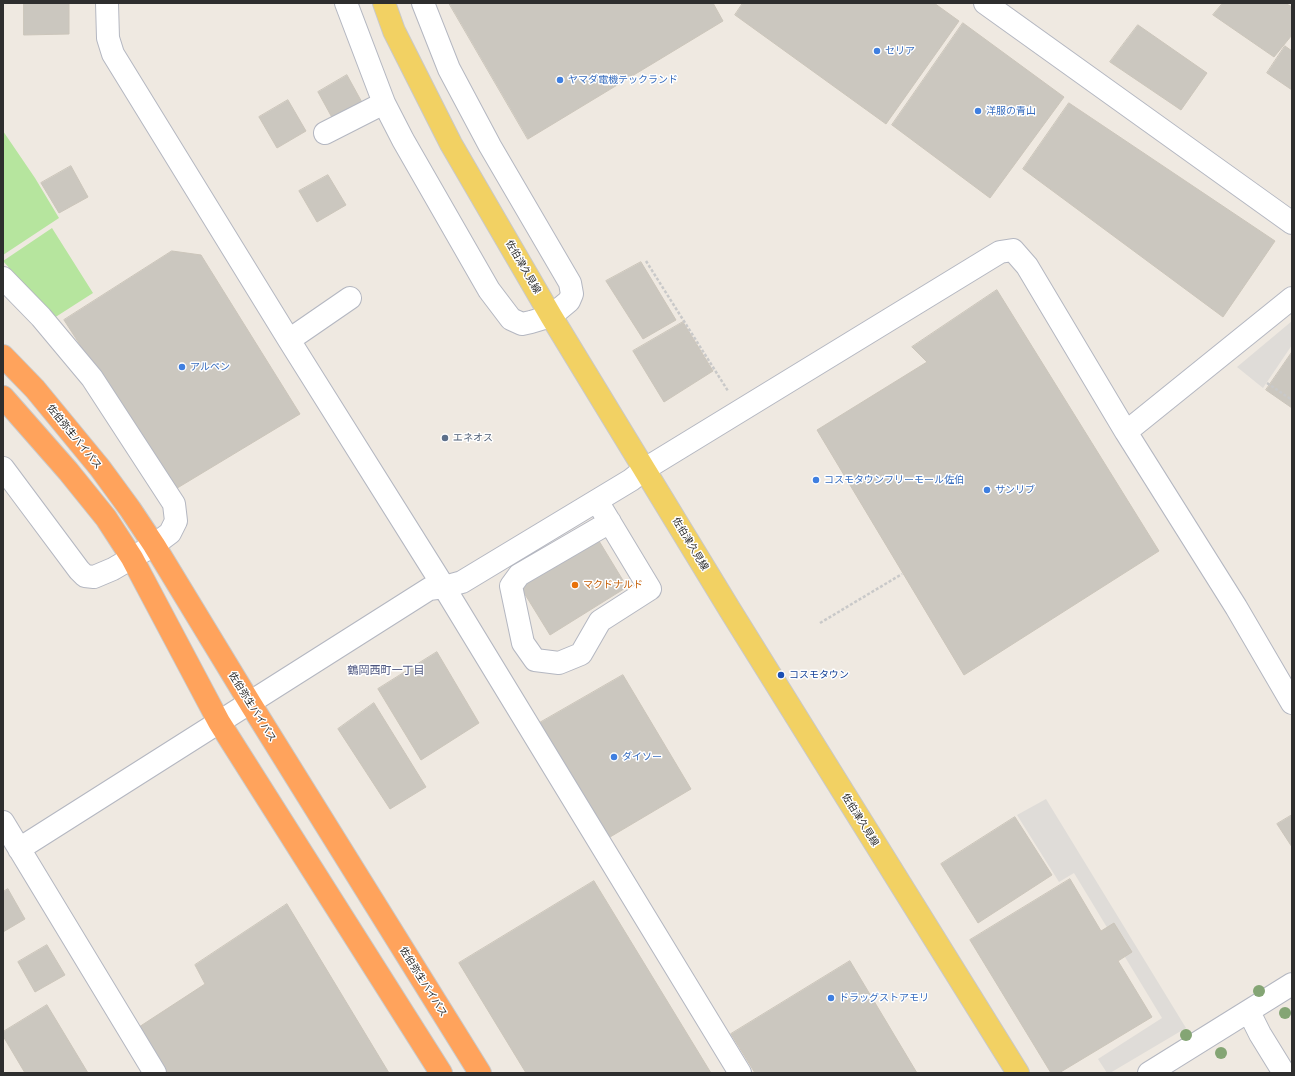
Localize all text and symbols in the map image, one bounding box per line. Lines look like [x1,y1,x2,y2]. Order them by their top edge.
place label: セリア [885,45,915,57]
marker: セリア [872,46,882,56]
place label: ヤマダ電機テックランド [568,74,678,86]
marker: ヤマダ電機テックランド [555,75,565,85]
place label: 洋服の青山 [986,105,1036,117]
marker: 洋服の青山 [973,106,983,116]
street label: 佐伯津久見線 [503,238,543,296]
place label: アルペン [190,361,230,373]
marker: アルペン [177,362,187,372]
street label: 佐伯弥生バイパス [44,402,104,472]
place label: エネオス [453,432,493,444]
marker: エネオス [440,433,450,443]
place label: コスモタウンフリーモール佐伯 [824,474,964,486]
marker: コスモタウンフリーモール佐伯 [811,475,821,485]
place label: サンリブ [995,484,1035,496]
marker: サンリブ [982,485,992,495]
street label: 佐伯津久見線 [669,515,711,573]
place label: マクドナルド [583,579,643,591]
marker: マクドナルド [570,580,580,590]
district label: 鶴岡西町一丁目 [348,664,424,678]
place label: コスモタウン [789,669,849,681]
street label: 佐伯弥生バイパス [226,670,278,744]
marker: コスモタウン [776,670,786,680]
place label: ダイソー [622,751,662,763]
marker: ダイソー [609,752,619,762]
street label: 佐伯津久見線 [839,791,881,849]
street label: 佐伯弥生バイパス [397,945,449,1019]
place label: ドラッグストアモリ [839,992,929,1004]
marker: ドラッグストアモリ [826,993,836,1003]

